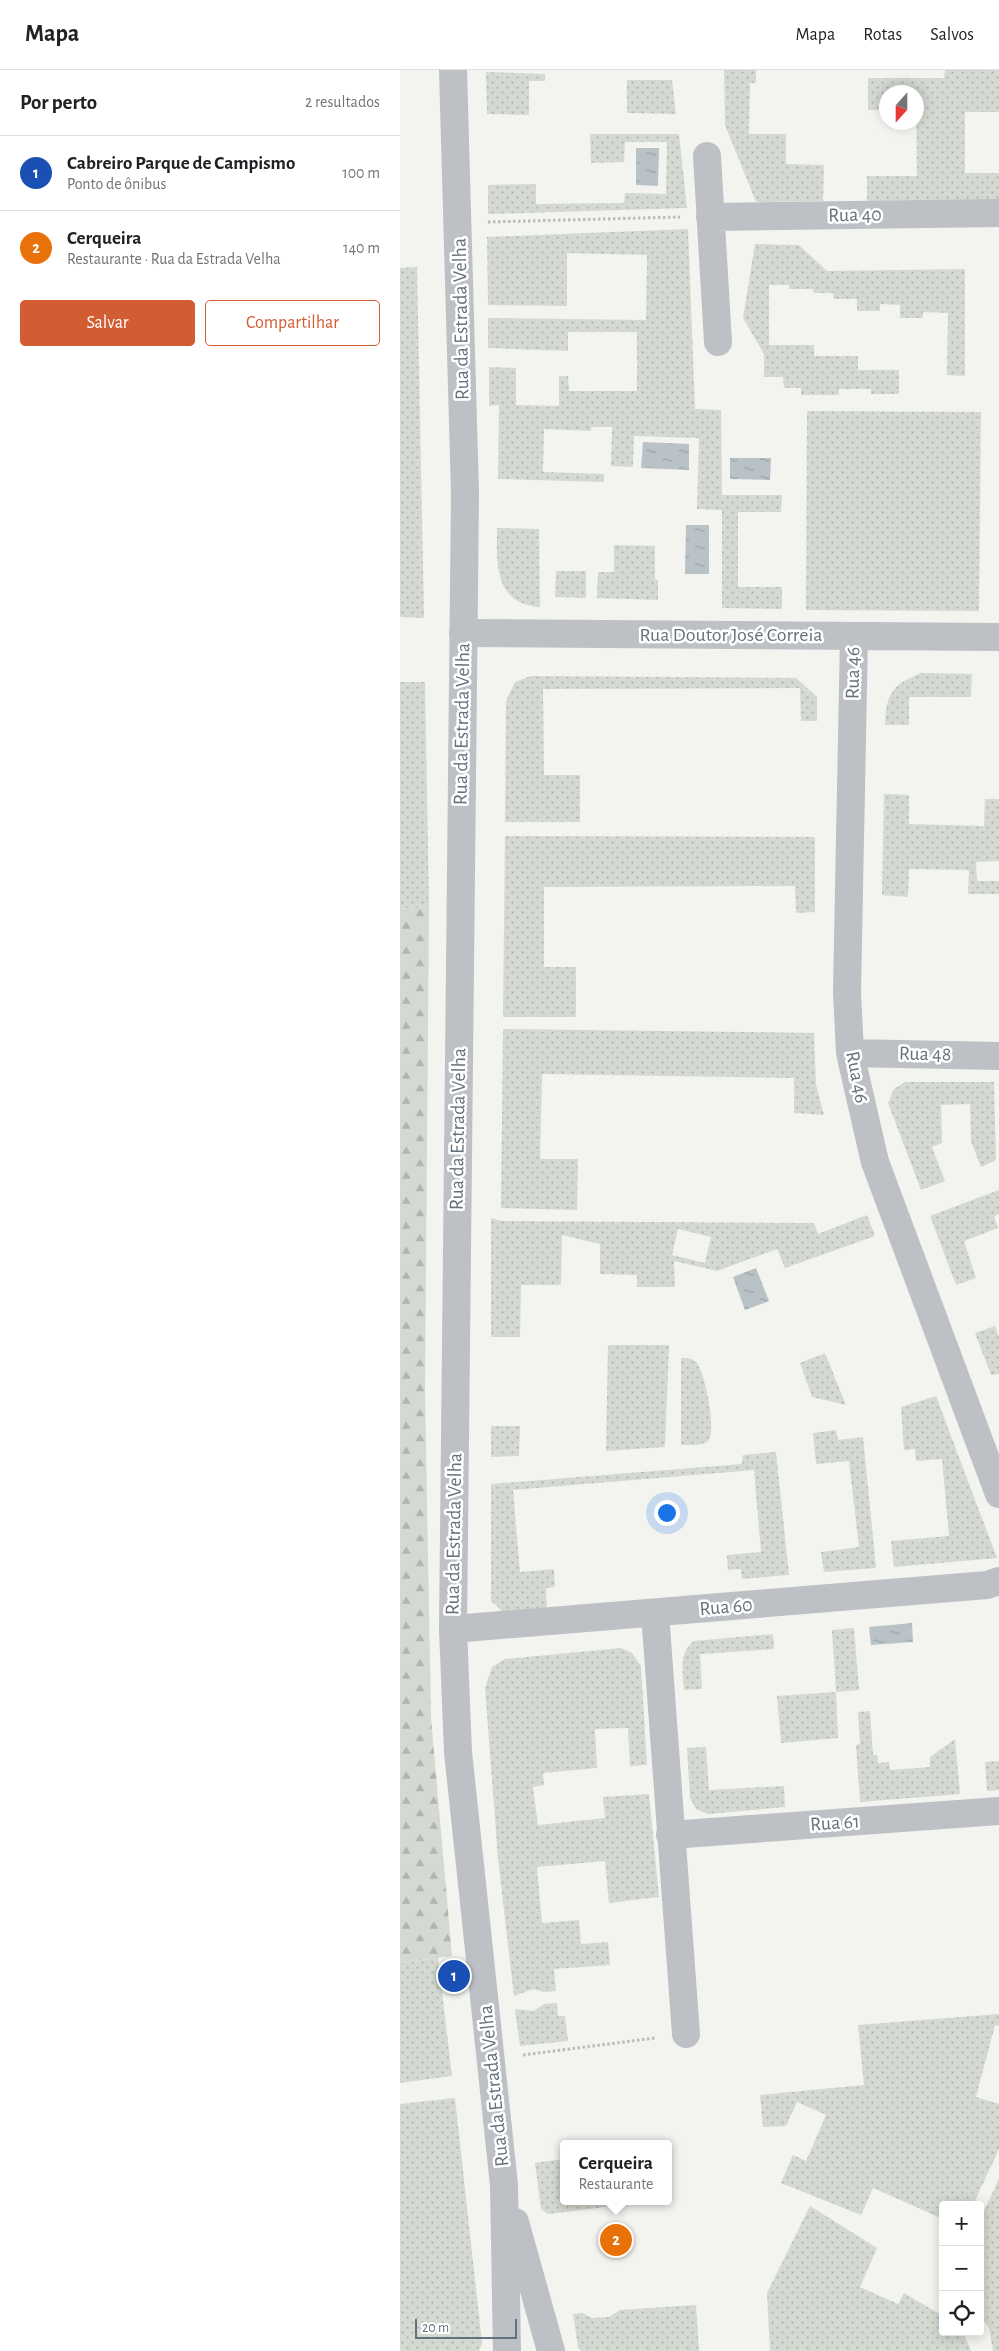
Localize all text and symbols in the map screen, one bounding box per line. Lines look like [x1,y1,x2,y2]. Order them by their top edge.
text: Mapa [25,22,79,46]
text: Mapa [796,26,835,44]
text: Rotas [863,26,902,44]
text: Salvos [930,26,974,44]
north arrow [879,85,924,130]
text: Por perto [20,92,97,113]
text: 2 resultados [305,94,380,110]
text: Cabreiro Parque de Campismo [67,154,295,173]
text: 1 [33,165,39,181]
text: 100 m [342,165,380,181]
text: Ponto de ônibus [67,176,166,192]
street label: Rua 40 [828,205,882,225]
text: Cerqueira [67,229,141,248]
street label: Rua da Estrada Velha [450,238,472,400]
text: 2 [32,240,40,256]
text: 140 m [343,240,380,256]
text: Restaurante · Rua da Estrada Velha [67,251,281,267]
button: Salvar [20,300,195,346]
button: Compartilhar [205,300,380,346]
street label: Rua Doutor José Correia [639,625,823,645]
street label: Rua da Estrada Velha [451,643,473,805]
street label: Rua 46 [843,647,863,699]
street label: Rua 48 [899,1044,951,1064]
street label: Rua da Estrada Velha [447,1048,469,1210]
street label: Rua 46 [842,1049,872,1105]
street label: Rua da Estrada Velha [443,1453,465,1615]
your location [654,1500,680,1526]
street label: Rua 60 [699,1595,753,1619]
street label: Rua 61 [809,1811,861,1835]
pin: 1 [438,1957,470,1995]
street label: Rua da Estrada Velha [476,2004,512,2168]
popup [560,2140,672,2205]
text: Cerqueira [579,2154,653,2173]
text: Restaurante [579,2176,653,2192]
map controls [939,2201,984,2336]
button: + [939,2201,984,2246]
pin: 2 [600,2221,632,2259]
button: − [939,2246,984,2291]
button: locate [939,2291,984,2336]
scale bar [415,2316,518,2339]
text: 20 m [422,2321,449,2335]

